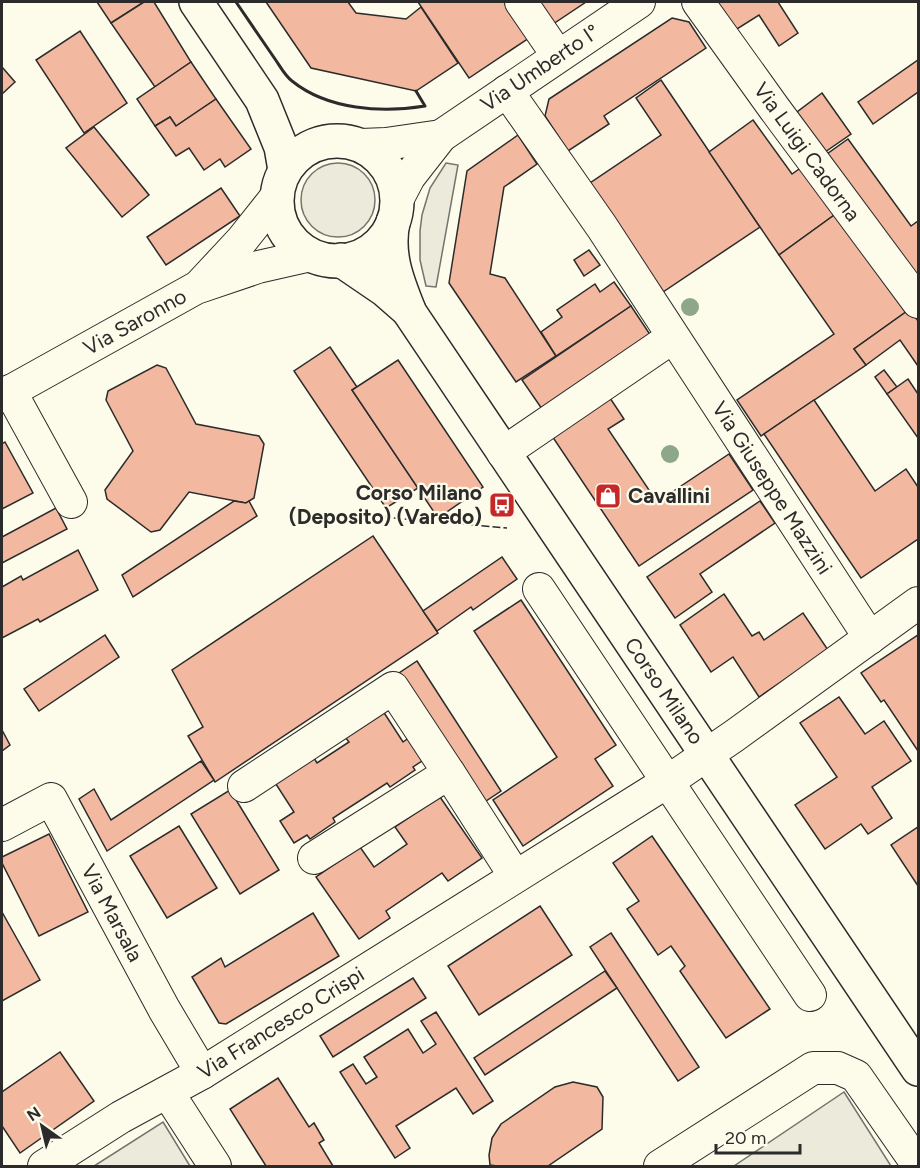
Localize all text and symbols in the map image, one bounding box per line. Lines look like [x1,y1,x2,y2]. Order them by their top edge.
street label: Via Umberto I° [476,19,604,116]
street label: Via Luigi Cadorna [749,78,866,226]
street label: Via Saronno [79,283,191,360]
street label: Via Giuseppe Mazzini [707,397,838,579]
place label: Corso Milano (Deposito) (Varedo) [289,480,482,529]
shop icon: Cavallini [593,481,623,511]
place label: Cavallini [628,483,710,508]
bus stop icon: Corso Milano (Deposito) (Varedo) [487,490,517,520]
street label: Corso Milano [620,633,709,749]
street label: Via Marsala [76,860,149,966]
street label: Via Francesco Crispi [193,961,369,1084]
north arrow [12,1096,72,1156]
text: N [23,1103,44,1125]
scale bar [716,1117,800,1155]
text: 20 m [725,1127,766,1149]

